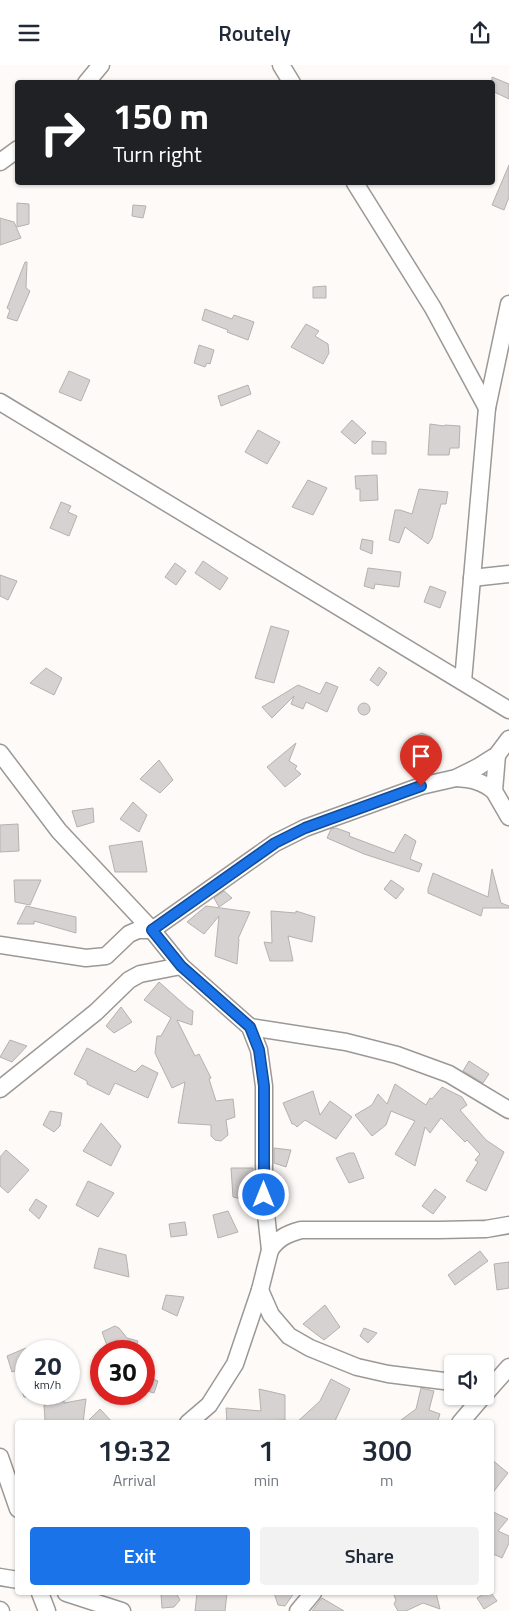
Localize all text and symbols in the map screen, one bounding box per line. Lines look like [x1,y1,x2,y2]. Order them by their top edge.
text: Routely [218,16,291,50]
icon: menu [15,19,43,47]
icon: share [466,19,494,47]
text: 150 m [113,89,209,143]
icon: right [30,100,95,165]
text: Turn right [113,137,202,171]
pin [400,735,442,786]
icon: arrive [407,742,435,770]
position arrow [237,1168,289,1220]
speed limit sign: 30 [90,1340,155,1405]
text: 20 [33,1347,62,1385]
map controls [444,1355,494,1405]
button: sound [444,1355,494,1405]
text: km/h [34,1375,61,1394]
text: 19:32 [97,1427,172,1473]
text: 1 [258,1427,275,1473]
text: 300 [361,1427,412,1473]
text: Arrival [113,1468,156,1492]
text: min [254,1468,279,1492]
text: m [380,1468,393,1492]
button: Exit [30,1527,250,1585]
button: Share [260,1527,479,1585]

